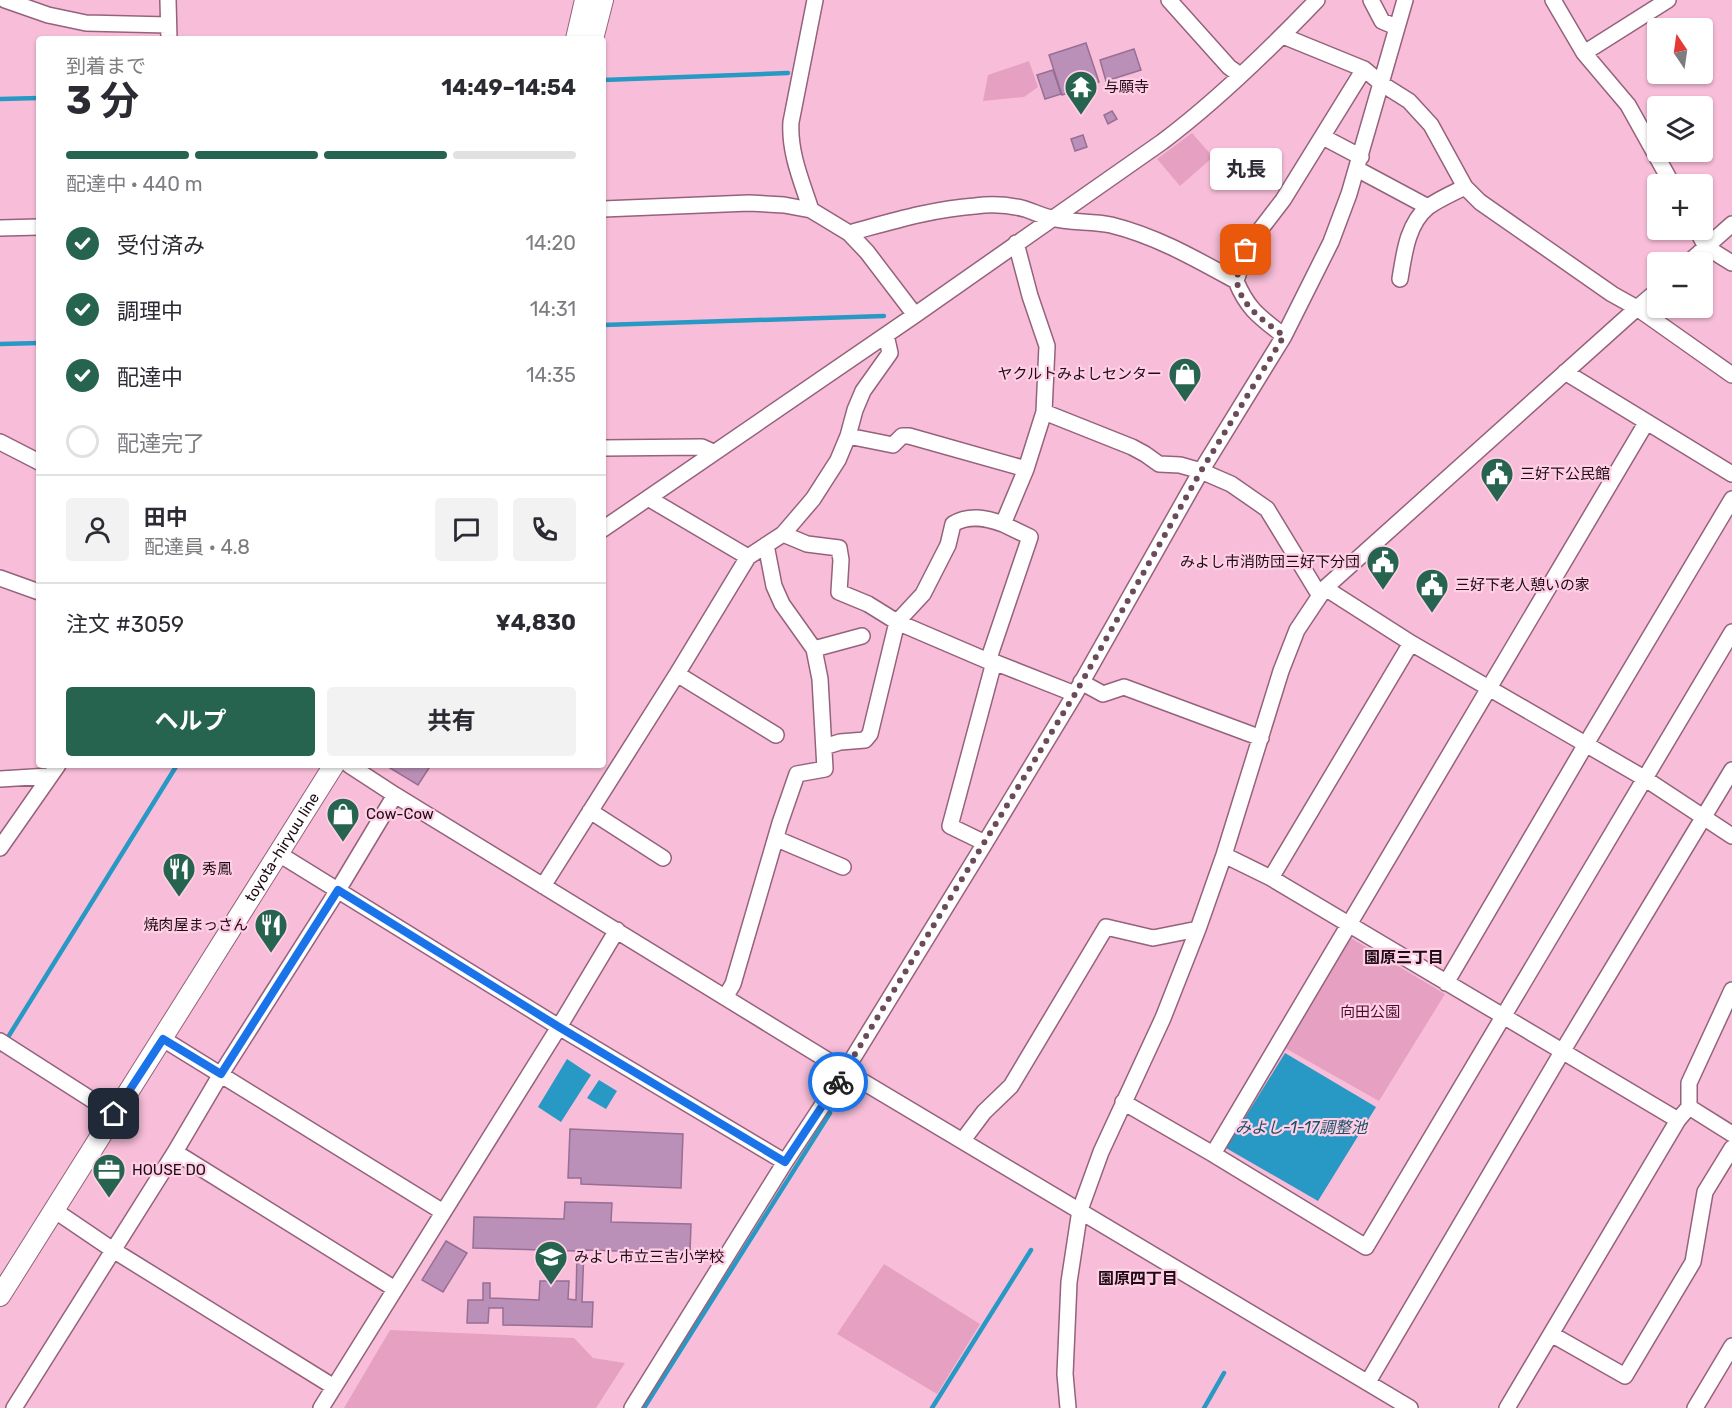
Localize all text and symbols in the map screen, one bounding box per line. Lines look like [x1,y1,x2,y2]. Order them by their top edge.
north arrow [1647,18,1713,84]
map controls [1647,18,1713,318]
text: 到着まで [66,54,146,78]
temple icon: 与願寺 [1063,69,1099,116]
text: 14:49–14:54 [441,74,576,101]
text: 3 分 [66,78,139,124]
place label: 与願寺 [1104,78,1149,96]
button: layers [1647,96,1713,162]
callout: 丸長 [1210,148,1282,190]
text: 丸長 [1226,157,1266,181]
text: 配達中 · 440 m [66,172,203,196]
button: + [1647,174,1713,240]
pin [1220,224,1271,275]
icon: check [66,227,99,260]
text: 14:20 [525,231,576,255]
text: 受付済み [117,232,205,259]
icon: bag [1229,233,1262,266]
button: − [1647,252,1713,318]
icon: check [66,293,99,326]
text: 14:31 [530,297,576,321]
text: 調理中 [117,298,183,325]
shop icon: ヤクルトみよしセンター [1167,356,1203,403]
icon: check [66,359,99,392]
text: 14:35 [526,363,576,387]
text: 配達中 [117,364,183,391]
place label: ヤクルトみよしセンター [997,365,1162,383]
text: 配達完了 [117,430,205,457]
public building icon: 三好下公民館 [1479,456,1515,503]
place label: 三好下公民館 [1520,465,1610,483]
button: person [66,498,129,561]
button: chat [435,498,498,561]
button: phone [513,498,576,561]
text: 田中 [144,504,188,531]
text: 配達員 · 4.8 [144,535,250,559]
public building icon: みよし市消防団三好下分団 [1365,544,1401,591]
place label: みよし市消防団三好下分団 [1180,553,1360,571]
public building icon: 三好下老人憩いの家 [1414,567,1450,614]
place label: 三好下老人憩いの家 [1455,576,1590,594]
text: ¥4,830 [496,609,576,636]
text: 注文 #3059 [66,611,184,638]
button: ヘルプ [66,687,315,756]
button: 共有 [327,687,576,756]
street label: toyota-hiryuu line [241,789,323,905]
shop icon: Cow-Cow [325,796,361,843]
place label: Cow-Cow [366,805,434,823]
restaurant icon: 秀鳳 [161,851,197,898]
place label: 秀鳳 [202,860,232,878]
restaurant icon: 焼肉屋まっさん [253,907,289,954]
place label: 焼肉屋まっさん [144,916,248,934]
district label: 園原三丁目 [1364,948,1444,967]
park label: 向田公園 [1340,1003,1400,1021]
courier [808,1052,868,1112]
icon: bike [822,1066,855,1099]
pin [88,1088,139,1139]
icon: home [97,1097,130,1130]
water label: みよし-1-17調整池 [1235,1118,1369,1137]
office icon: HOUSE DO [91,1152,127,1199]
place label: HOUSE DO [132,1161,206,1179]
school or university icon: みよし市立三吉小学校 [533,1239,569,1286]
place label: みよし市立三吉小学校 [574,1248,724,1266]
district label: 園原四丁目 [1098,1269,1178,1288]

